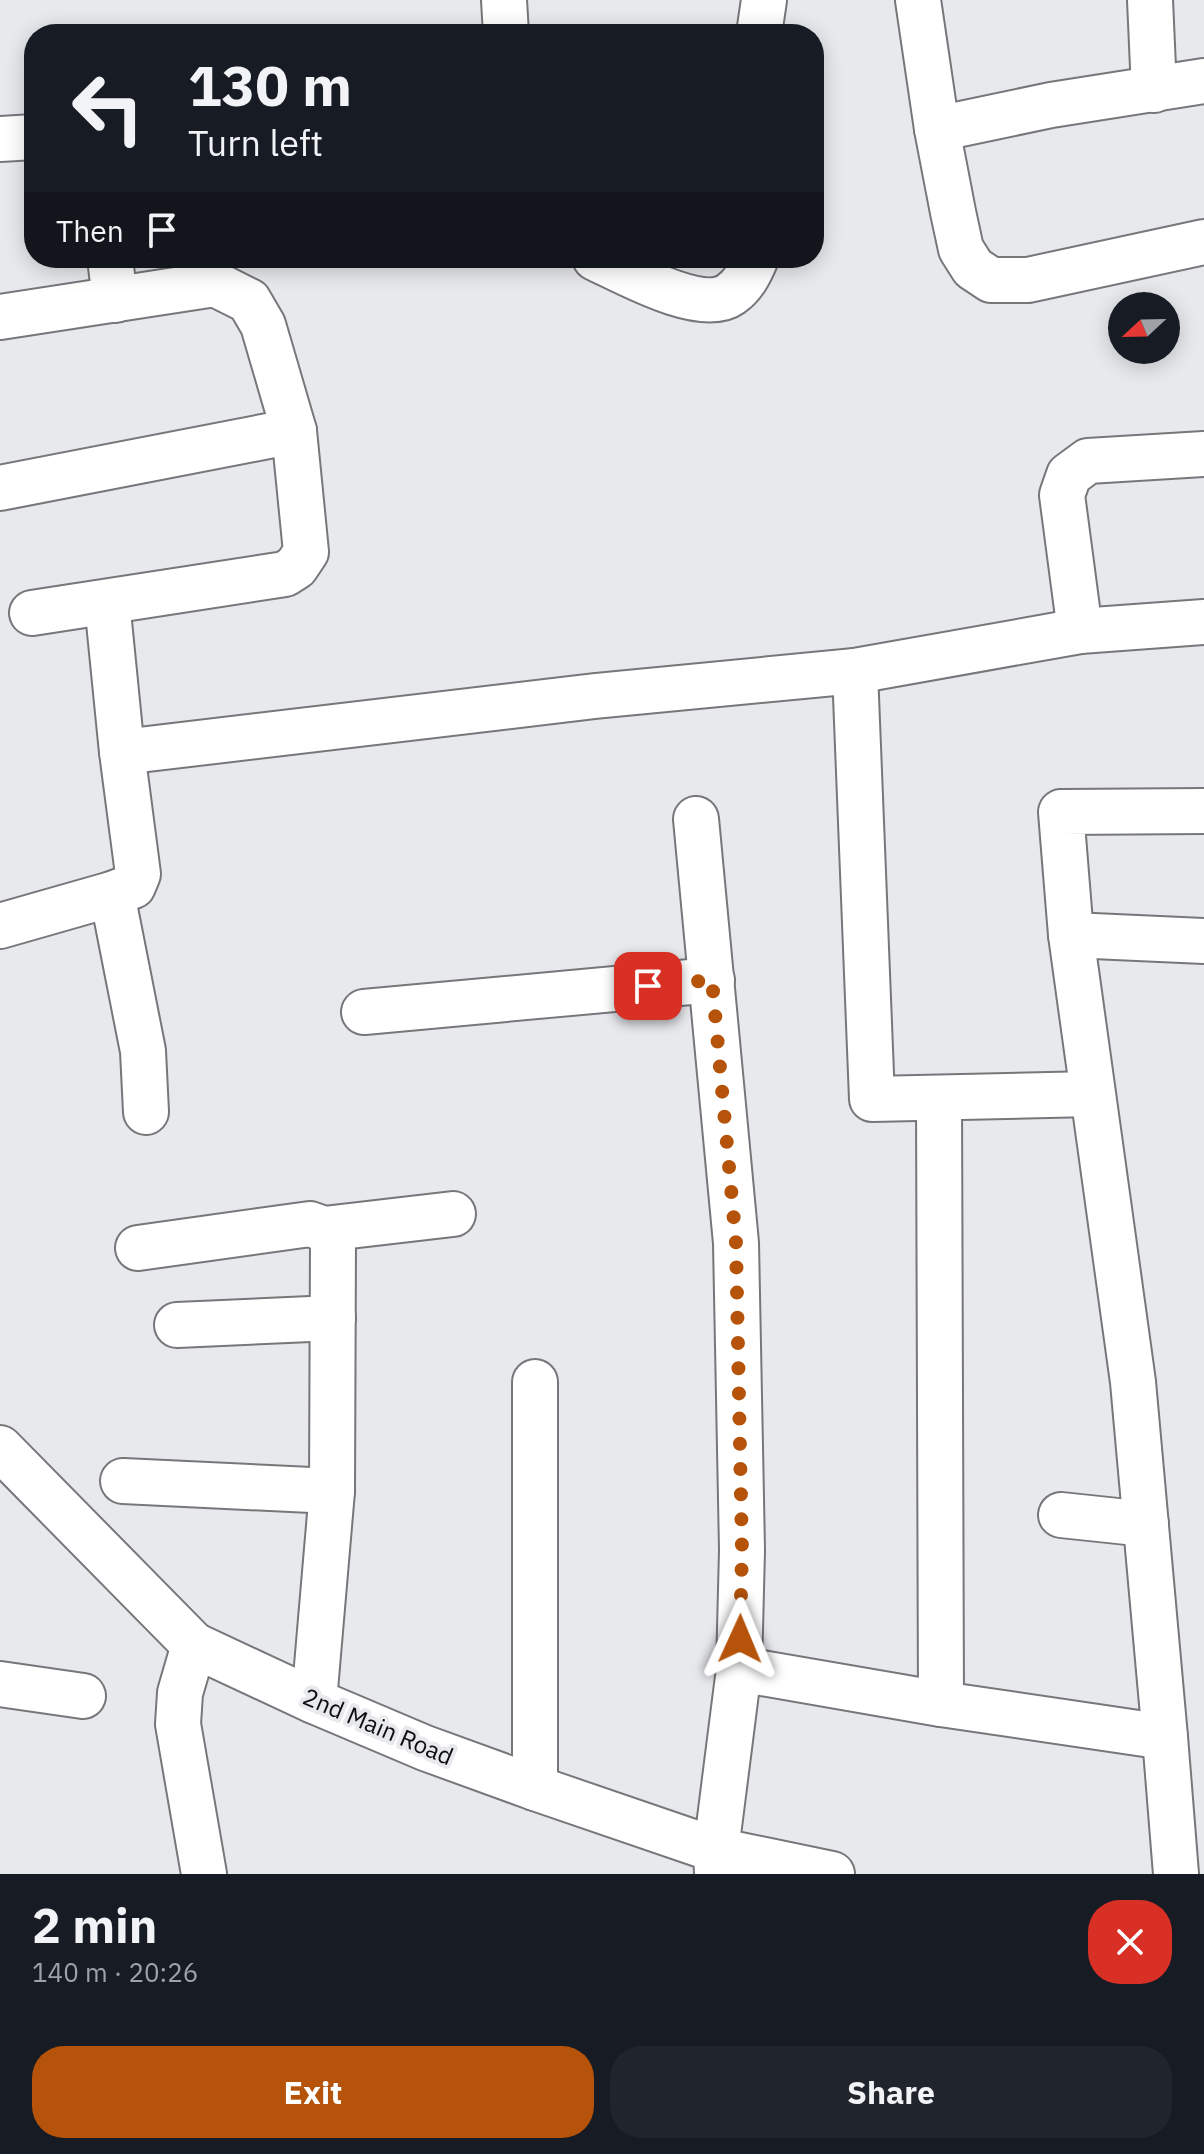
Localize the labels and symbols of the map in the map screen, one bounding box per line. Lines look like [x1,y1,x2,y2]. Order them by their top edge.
north arrow [1108,292,1180,364]
pin [614,952,682,1020]
position arrow [698,1597,782,1681]
street label: 2nd Main Road [298,1680,458,1772]

